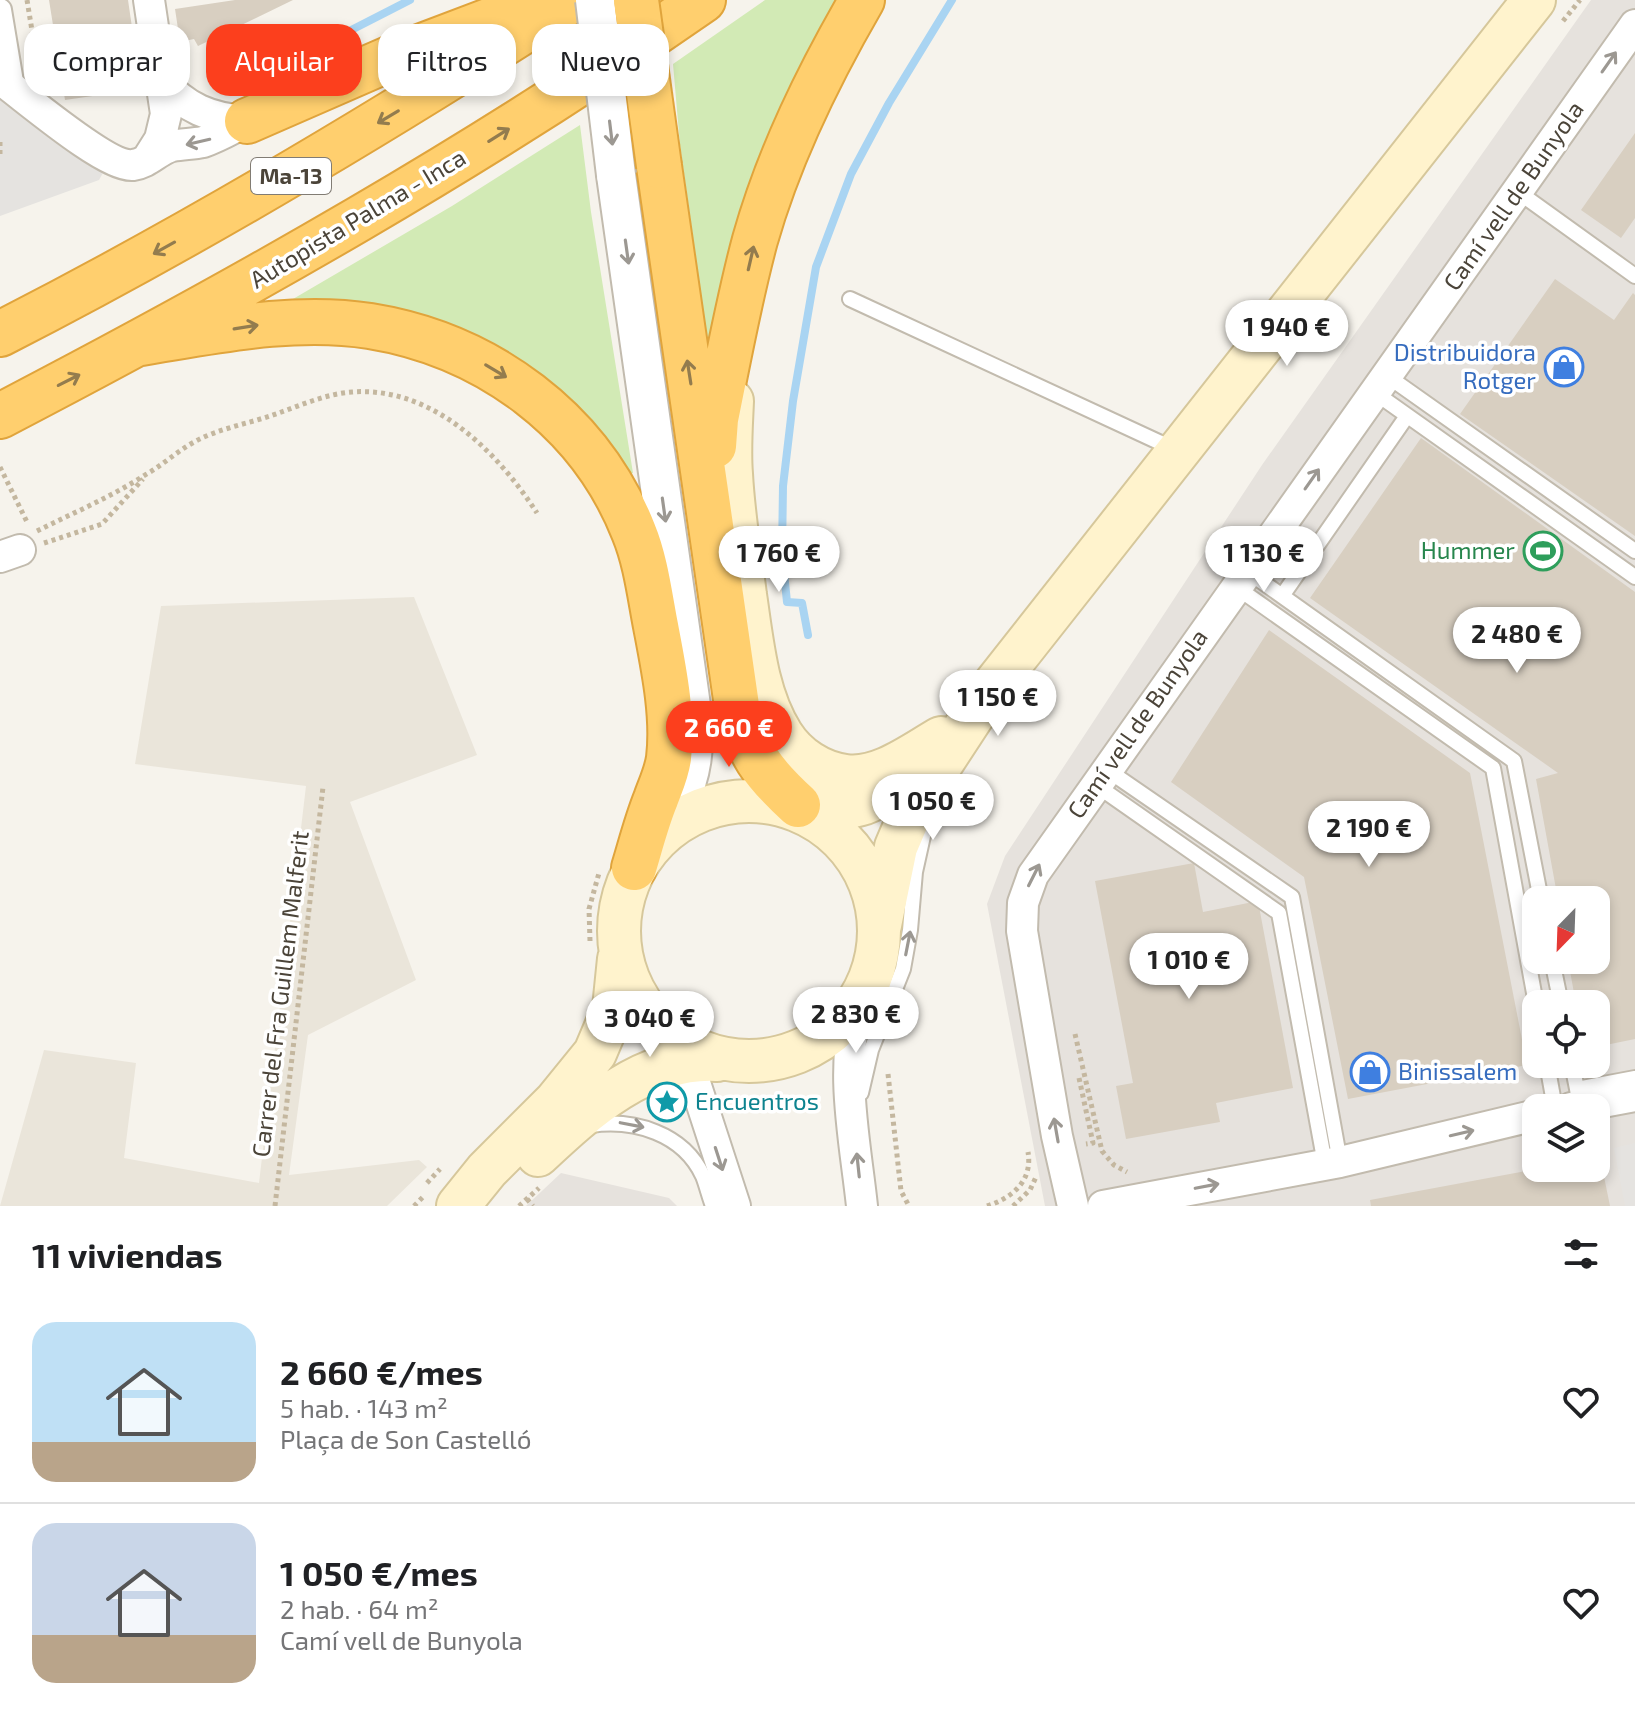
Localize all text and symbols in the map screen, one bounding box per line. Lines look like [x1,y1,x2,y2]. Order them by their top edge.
chip: Comprar [24,24,190,96]
chip: Alquilar [206,24,362,96]
chip: Filtros [378,24,516,96]
chip: Nuevo [532,24,669,96]
one-way arrow [1600,52,1617,73]
street label: Camí vell de Bunyola [1437,95,1589,295]
one-way arrow [377,110,400,126]
one-way arrow [604,120,619,145]
one-way arrow [487,126,510,142]
one-way arrow [186,135,212,150]
street label: Autopista Palma - Inca [244,142,470,294]
road number: Ma-13 [251,158,331,194]
one-way arrow [620,239,635,264]
one-way arrow [152,240,176,256]
one-way arrow [744,246,759,272]
pin: 1 940 € [1213,300,1361,368]
text: 1 940 € [1243,310,1331,341]
one-way arrow [233,319,258,334]
place label: Distribuidora Rotger [1394,337,1536,394]
shop icon: Distribuidora Rotger [1543,346,1585,388]
one-way arrow [681,360,696,385]
one-way arrow [484,364,507,380]
one-way arrow [57,371,81,387]
one-way arrow [1304,469,1320,491]
one-way arrow [657,496,672,522]
pin: 1 760 € [705,526,853,594]
pin: 1 130 € [1190,526,1338,594]
sports icon: Hummer [1522,530,1564,572]
place label: Hummer [1421,535,1515,564]
text: 1 760 € [737,536,821,567]
text: 1 130 € [1223,536,1305,567]
pin: 2 480 € [1443,607,1591,675]
text: 2 480 € [1471,617,1563,648]
street label: Camí vell de Bunyola [1061,623,1213,823]
pin: 1 150 € [924,670,1072,738]
text: 1 150 € [957,680,1039,711]
pin: 2 660 € [655,701,803,769]
text: 2 660 € [684,711,774,742]
pin: 1 050 € [859,774,1007,842]
text: 1 050 € [890,784,976,815]
pin: 2 190 € [1295,801,1443,869]
text: 2 190 € [1326,811,1412,842]
street label: Carrer del Fra Guillem Malferit [245,829,314,1159]
one-way arrow [1027,864,1043,888]
north arrow [1522,886,1610,974]
map controls [1522,886,1610,1182]
one-way arrow [901,931,916,957]
pin: 1 010 € [1115,933,1263,1001]
text: 1 010 € [1147,943,1231,974]
pin: 2 830 € [782,987,930,1055]
button: locate [1522,990,1610,1078]
pin: 3 040 € [576,991,724,1059]
text: 2 830 € [811,997,901,1028]
text: 3 040 € [604,1001,696,1032]
shop icon: Binissalem [1349,1051,1391,1093]
place label: Binissalem [1398,1056,1517,1085]
place icon: Encuentros [646,1081,688,1123]
place label: Encuentros [695,1086,819,1115]
button: layers [1522,1094,1610,1182]
one-way arrow [1048,1118,1063,1143]
one-way arrow [619,1119,644,1134]
one-way arrow [1448,1125,1474,1140]
one-way arrow [713,1147,728,1172]
one-way arrow [851,1152,866,1179]
one-way arrow [1194,1178,1220,1193]
icon: filters [1559,1232,1603,1276]
text: 11 viviendas [32,1234,223,1275]
text: 2 660 €/mes [280,1351,483,1392]
icon: home [96,1354,192,1450]
icon: heart [1559,1380,1603,1424]
text: 5 hab. · 143 m² [280,1392,448,1423]
text: Plaça de Son Castelló [280,1423,531,1454]
text: 1 050 €/mes [280,1552,478,1593]
icon: home [96,1555,192,1651]
icon: heart [1559,1581,1603,1625]
text: 2 hab. · 64 m² [280,1593,439,1624]
text: Camí vell de Bunyola [280,1624,523,1655]

